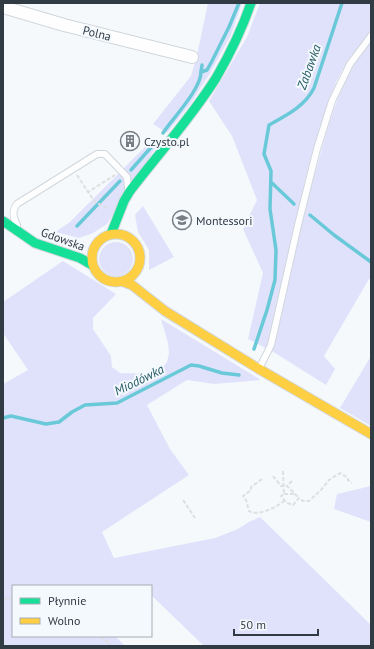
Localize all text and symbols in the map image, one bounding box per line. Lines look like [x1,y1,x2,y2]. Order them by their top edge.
street label: Polna [81,22,113,44]
water label: Zabawka [293,42,325,93]
building icon: Czysto.pl [119,130,141,152]
place label: Czysto.pl [144,134,190,149]
school or university icon: Montessori [171,209,193,231]
place label: Montessori [196,213,252,228]
street label: Gdowska [39,224,87,254]
water label: Miodówka [111,360,167,399]
legend [12,585,152,637]
text: Płynnie [48,593,86,608]
scale bar [234,611,318,637]
text: Wolno [48,613,80,628]
text: 50 m [240,617,266,632]

